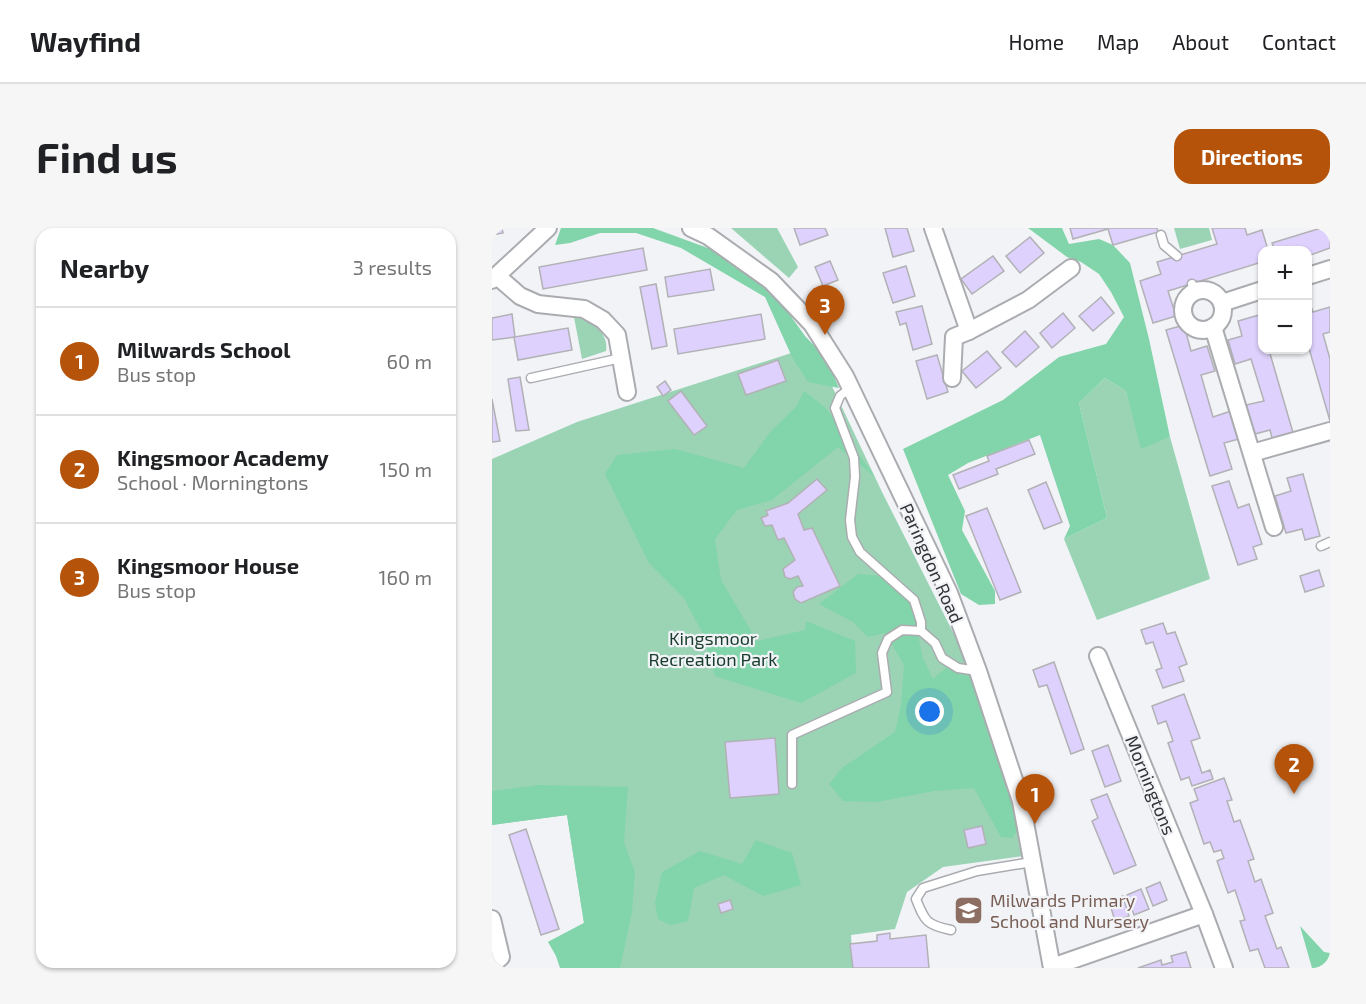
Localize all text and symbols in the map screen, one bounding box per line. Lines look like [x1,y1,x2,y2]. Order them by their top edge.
text: Wayfind [30,24,141,58]
text: Home [1008,29,1064,54]
text: Map [1097,29,1139,54]
text: About [1172,29,1229,54]
text: Contact [1262,29,1336,54]
button: Directions [1174,129,1330,184]
text: Find us [36,131,178,181]
map controls [1258,246,1312,354]
button: + [1258,246,1312,300]
text: Nearby [60,252,149,283]
text: 3 results [353,255,432,279]
pin: 3 [806,285,844,335]
button: − [1258,300,1312,354]
text: Milwards School [117,336,291,362]
text: 1 [75,349,84,373]
text: 60 m [387,349,432,373]
text: Bus stop [117,362,196,386]
text: Kingsmoor Academy [117,444,329,470]
text: 2 [74,457,85,481]
text: 150 m [379,457,432,481]
text: School · Morningtons [117,470,308,494]
street label: Paringdon Road [896,500,968,626]
text: Kingsmoor House [117,552,299,578]
text: 3 [74,565,85,589]
text: 160 m [379,565,432,589]
text: Bus stop [117,578,196,602]
park label: Kingsmoor Recreation Park [649,627,777,670]
your location [915,697,944,726]
street label: Morningtons [1121,732,1181,838]
pin: 2 [1274,744,1314,794]
pin: 1 [1016,774,1054,824]
place label: Milwards Primary School and Nursery [990,889,1150,932]
school or university icon: Milwards Primary School and Nursery [953,894,985,926]

